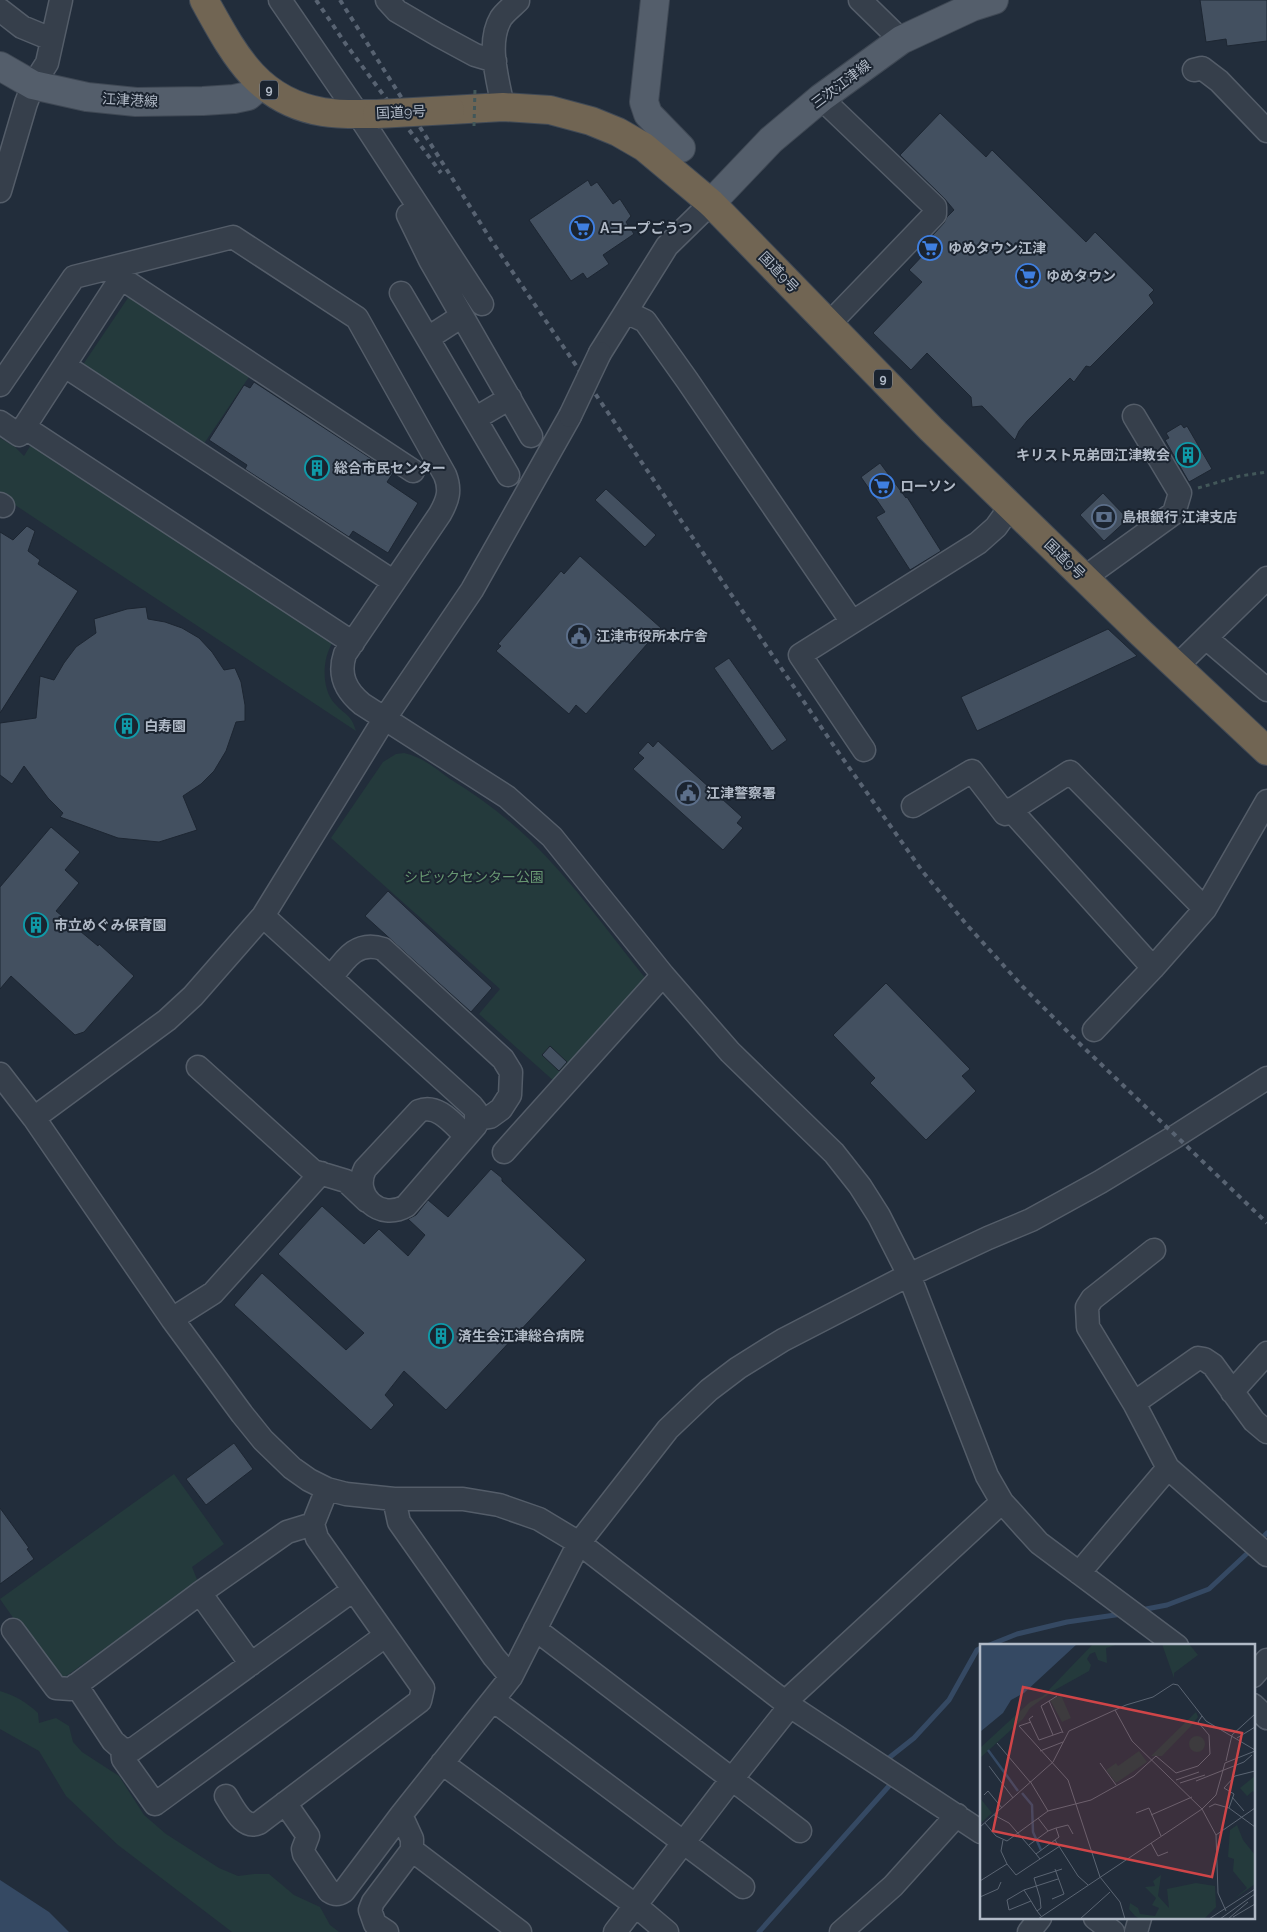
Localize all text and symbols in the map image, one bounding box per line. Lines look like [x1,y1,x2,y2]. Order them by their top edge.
street label: 三次江津線 [808,57,874,111]
road number: 9 [260,80,278,100]
street label: 江津港線 [102,91,158,109]
street label: 国道9号 [376,103,426,121]
supermarket icon: Aコープごうつ [569,215,595,241]
place label: Aコープごうつ [600,220,693,236]
supermarket icon: ゆめタウン江津 [917,235,943,261]
place label: ゆめタウン江津 [948,240,1046,256]
street label: 国道9号 [756,248,802,296]
supermarket icon: ゆめタウン [1015,263,1041,289]
place label: ゆめタウン [1046,268,1116,284]
road number: 9 [874,369,892,388]
building icon: キリスト兄弟団江津教会 [1175,442,1201,468]
place label: キリスト兄弟団江津教会 [1016,447,1170,463]
building icon: 総合市民センター [304,455,330,481]
place label: 総合市民センター [334,460,446,476]
supermarket icon: ローソン [869,473,895,499]
place label: ローソン [900,478,956,494]
bank icon: 島根銀行 江津支店 [1091,504,1117,530]
place label: 島根銀行 江津支店 [1122,509,1237,525]
street label: 国道9号 [1041,536,1089,582]
public building icon: 江津市役所本庁舎 [566,623,592,649]
place label: 江津市役所本庁舎 [596,628,708,644]
building icon: 白寿園 [114,713,140,739]
place label: 白寿園 [144,718,186,734]
public building icon: 江津警察署 [675,780,701,806]
place label: 江津警察署 [706,785,776,801]
park label: シビックセンター公園 [404,869,544,885]
building icon: 市立めぐみ保育園 [23,912,49,938]
place label: 市立めぐみ保育園 [54,917,166,933]
building icon: 済生会江津総合病院 [428,1323,454,1349]
place label: 済生会江津総合病院 [458,1328,584,1344]
inset map [980,1644,1254,1920]

